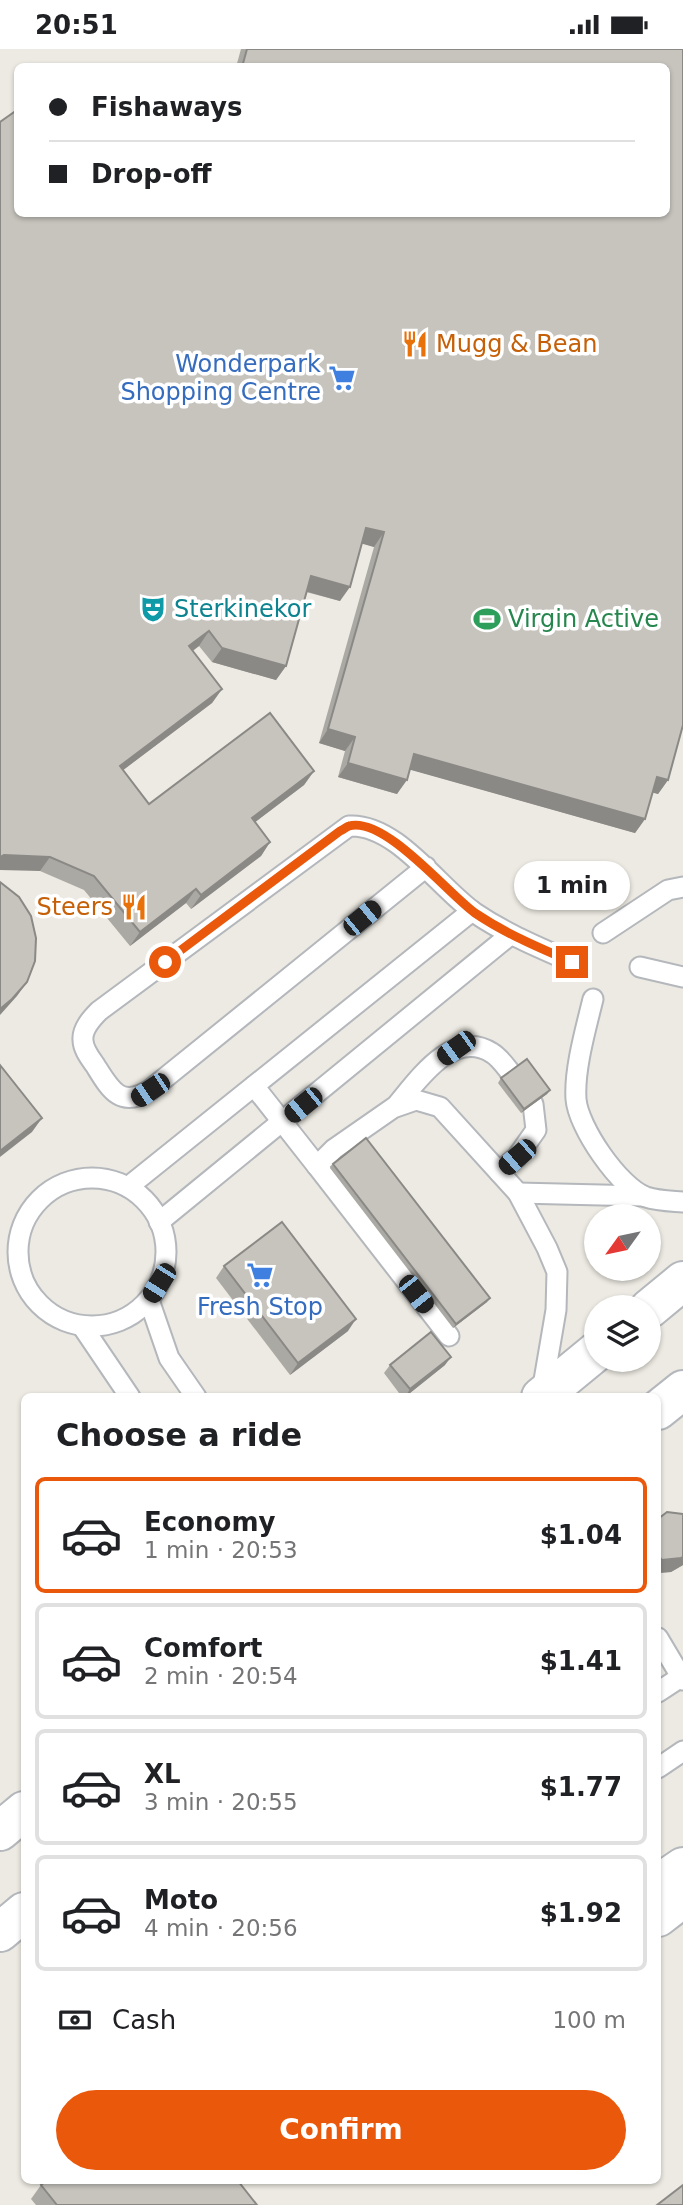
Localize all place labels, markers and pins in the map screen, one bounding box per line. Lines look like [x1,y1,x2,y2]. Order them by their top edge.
restaurant icon: Mugg & Bean [400,329,430,359]
place label: Mugg & Bean [436,330,598,358]
place label: Wonderpark Shopping Centre [120,350,321,406]
supermarket icon: Wonderpark Shopping Centre [327,363,357,393]
theatre icon: Sterkinekor [138,594,168,624]
place label: Sterkinekor [174,595,312,623]
sports icon: Virgin Active [472,604,502,634]
place label: Virgin Active [508,605,659,633]
restaurant icon: Steers [119,892,149,922]
place label: Steers [36,893,113,921]
supermarket icon: Fresh Stop [245,1260,275,1290]
place label: Fresh Stop [197,1293,323,1321]

